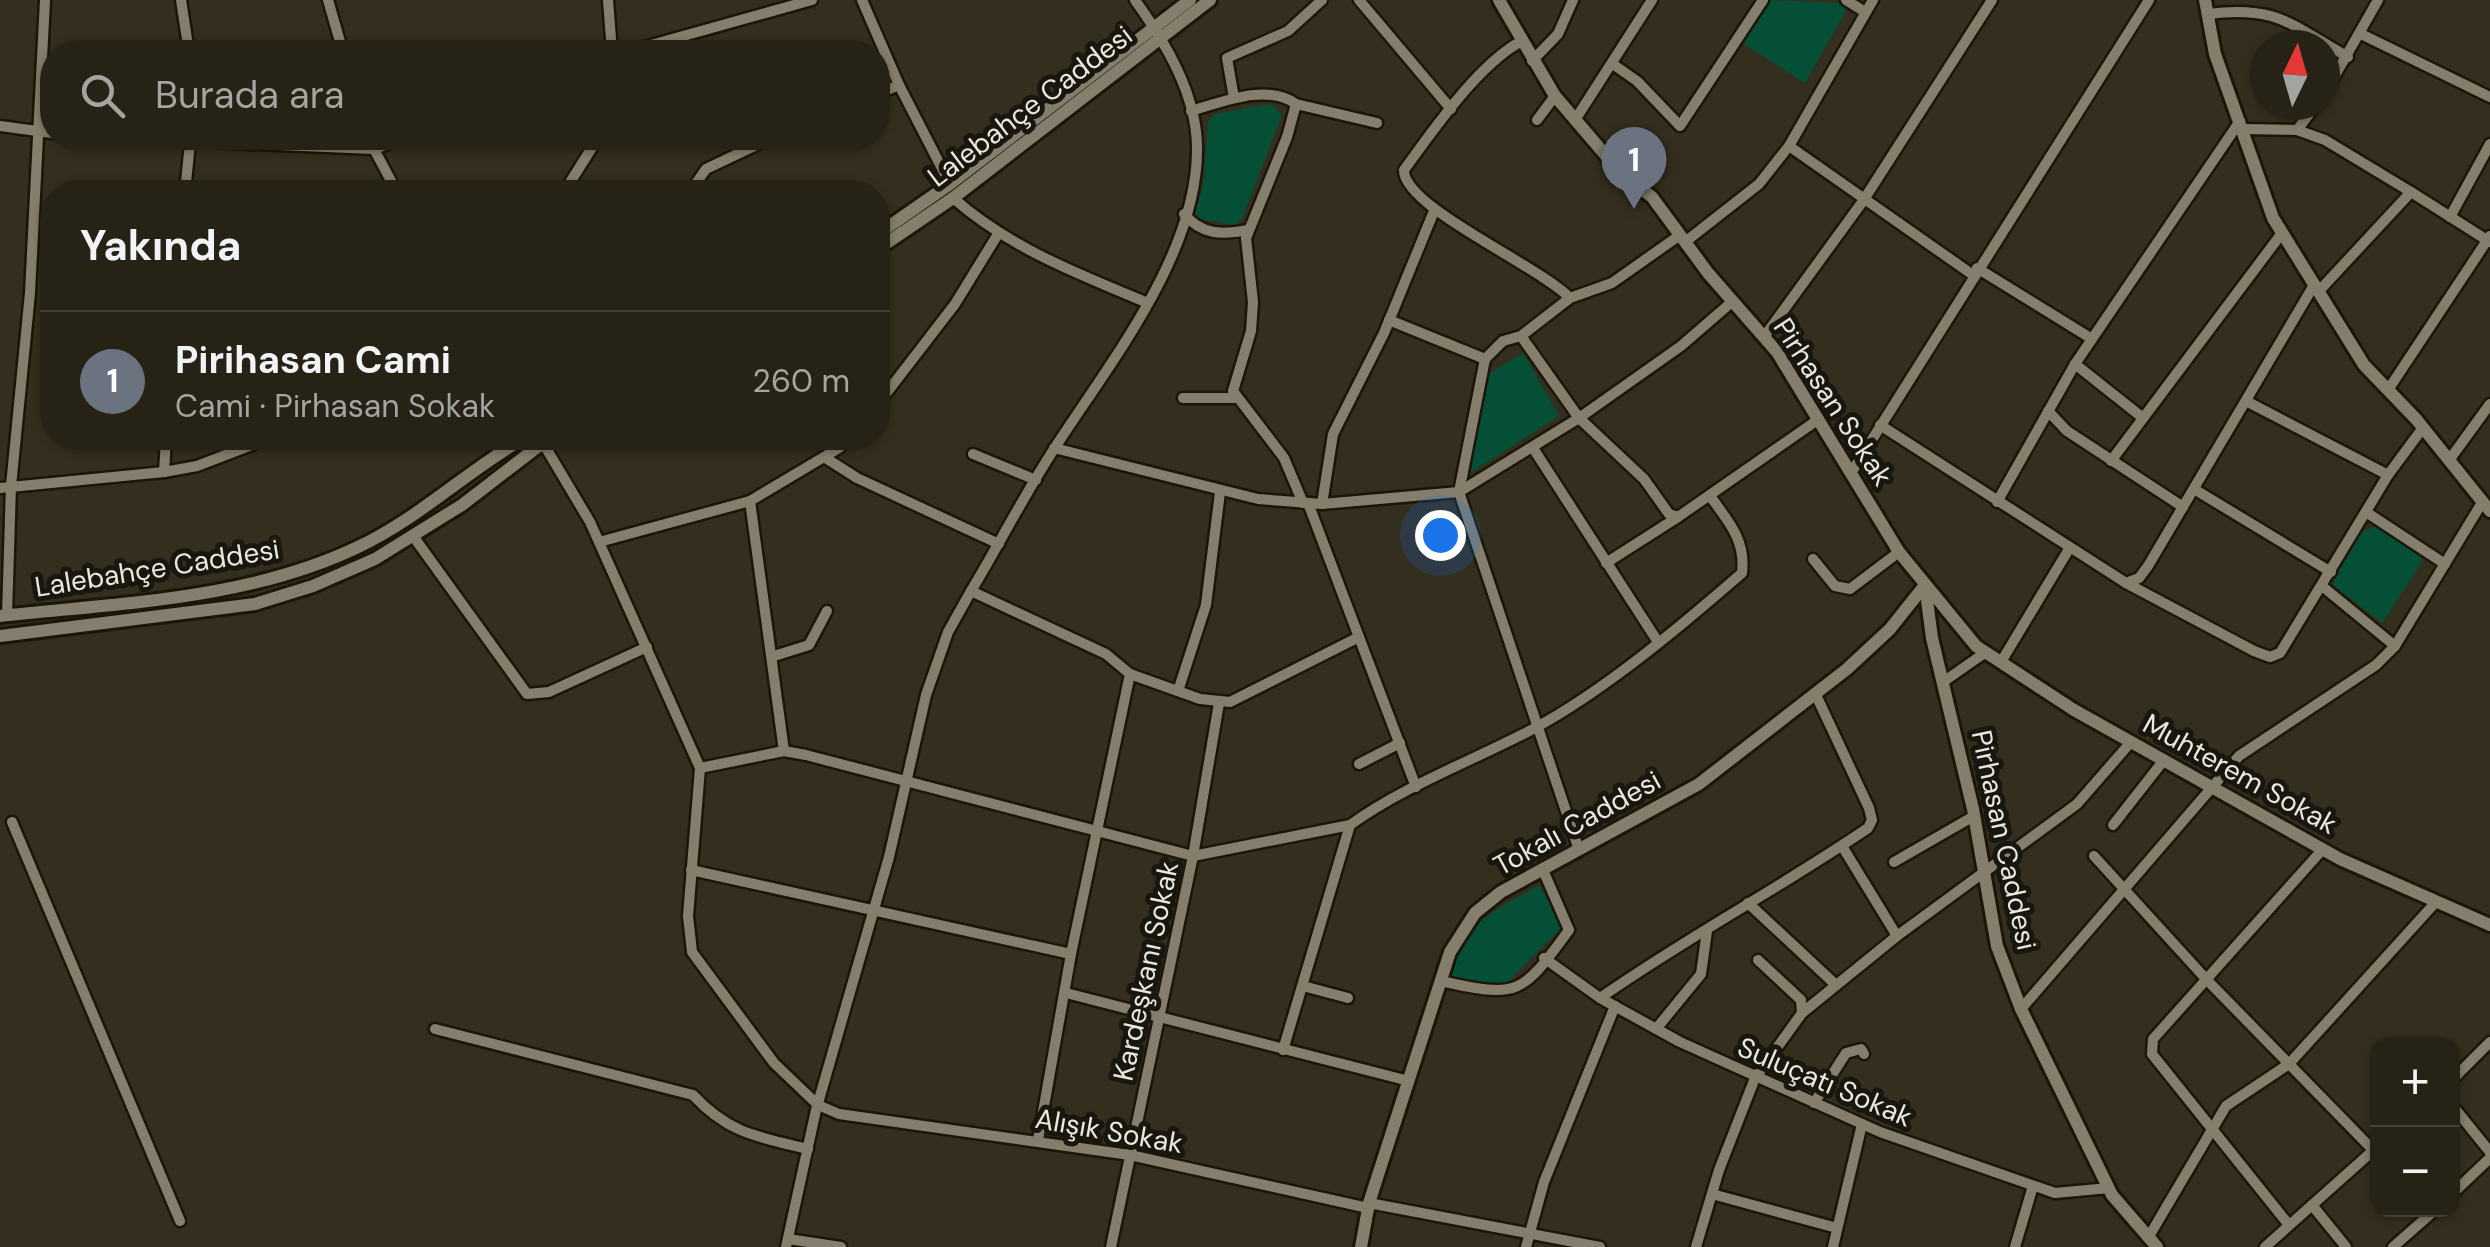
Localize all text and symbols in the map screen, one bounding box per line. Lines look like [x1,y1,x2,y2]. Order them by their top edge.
street label: Lalebahçe Caddesi [920,17,1140,195]
north arrow [2250,30,2340,120]
search box [40,40,890,150]
icon: search [75,68,130,123]
text: Burada ara [155,70,344,120]
pin: 1 [1602,126,1666,209]
text: Yakında [80,218,241,273]
street label: Pirhasan Sokak [1765,311,1901,493]
text: Pirihasan Cami [175,335,451,385]
text: 1 [107,360,118,402]
text: 260 m [753,360,850,402]
text: Cami · Pirhasan Sokak [175,385,495,427]
your location [1415,510,1466,561]
street label: Lalebahçe Caddesi [32,530,282,606]
street label: Muhterem Sokak [2136,705,2344,843]
street label: Pirhasan Caddesi [1963,727,2045,953]
street label: Tokalı Caddesi [1487,762,1667,884]
street label: Kardeşkanı Sokak [1105,858,1187,1084]
street label: Suluçatı Sokak [1732,1029,1918,1135]
map controls [2370,1037,2460,1217]
button: + [2370,1037,2460,1127]
street label: Alışık Sokak [1032,1100,1186,1162]
button: − [2370,1127,2460,1217]

